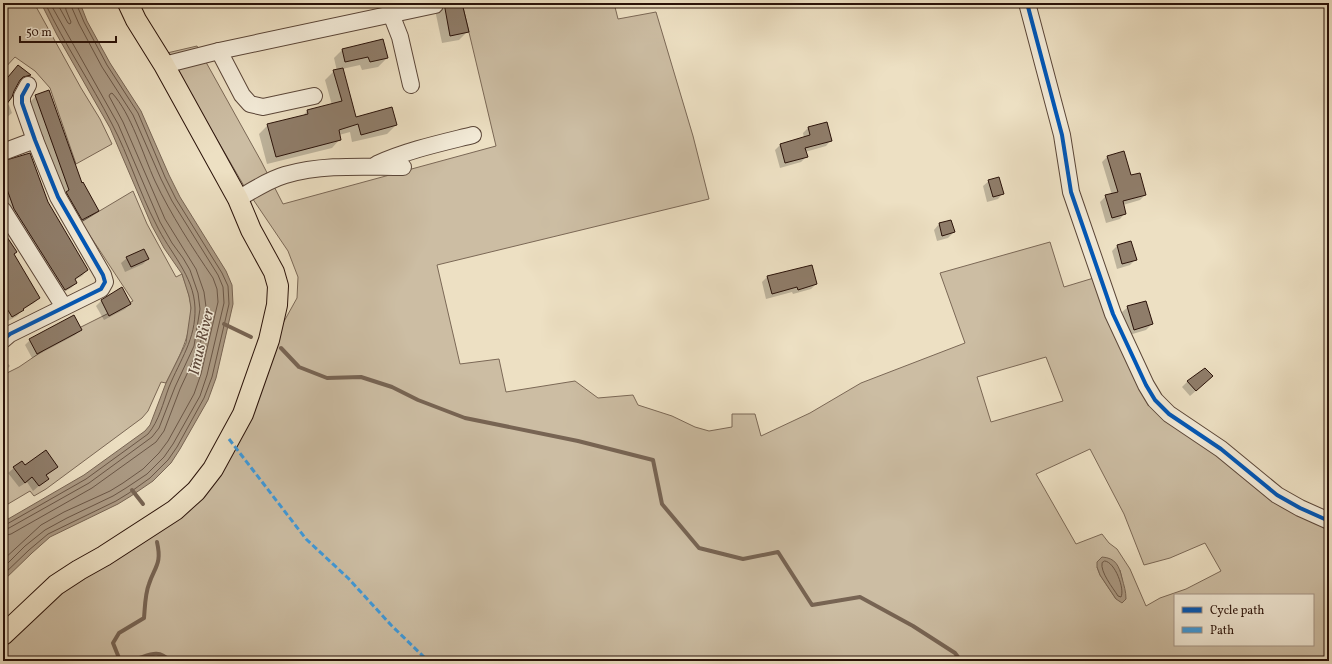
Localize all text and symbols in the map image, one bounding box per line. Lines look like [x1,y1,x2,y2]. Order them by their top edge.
scale bar [20,18,116,44]
text: 50 m [26,25,52,41]
water label: Imus River [184,305,221,378]
legend [1174,594,1314,646]
text: Cycle path [1210,603,1265,619]
text: Path [1210,623,1234,639]

